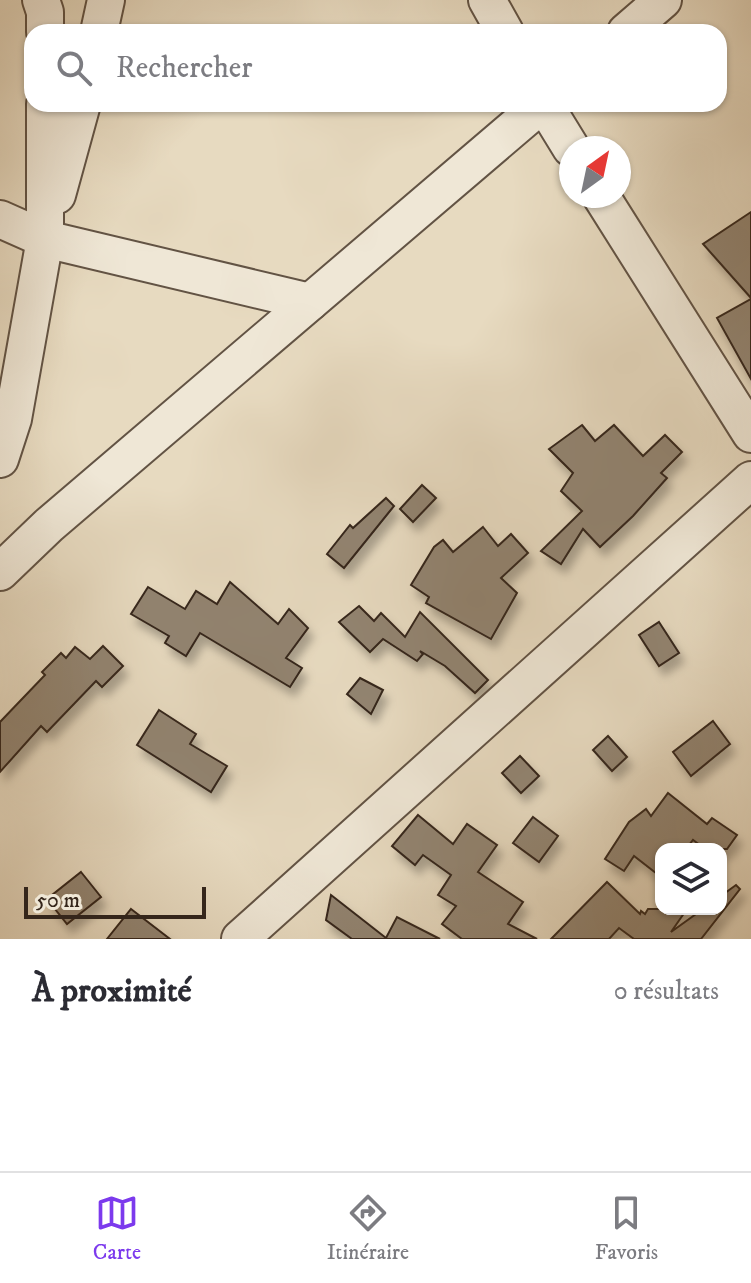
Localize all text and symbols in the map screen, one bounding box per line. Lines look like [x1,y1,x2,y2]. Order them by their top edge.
search box [24,24,727,112]
icon: search [52,46,96,90]
text: Rechercher [116,50,252,87]
north arrow [559,136,631,208]
map controls [655,843,727,915]
button: layers [655,843,727,915]
scale bar [24,883,206,919]
text: 50 m [36,887,80,914]
text: À proximité [32,970,192,1012]
text: 0 résultats [614,975,719,1008]
tab: Carte [93,1191,141,1266]
tab: Itinéraire [327,1191,409,1266]
tab: Favoris [595,1191,658,1266]

